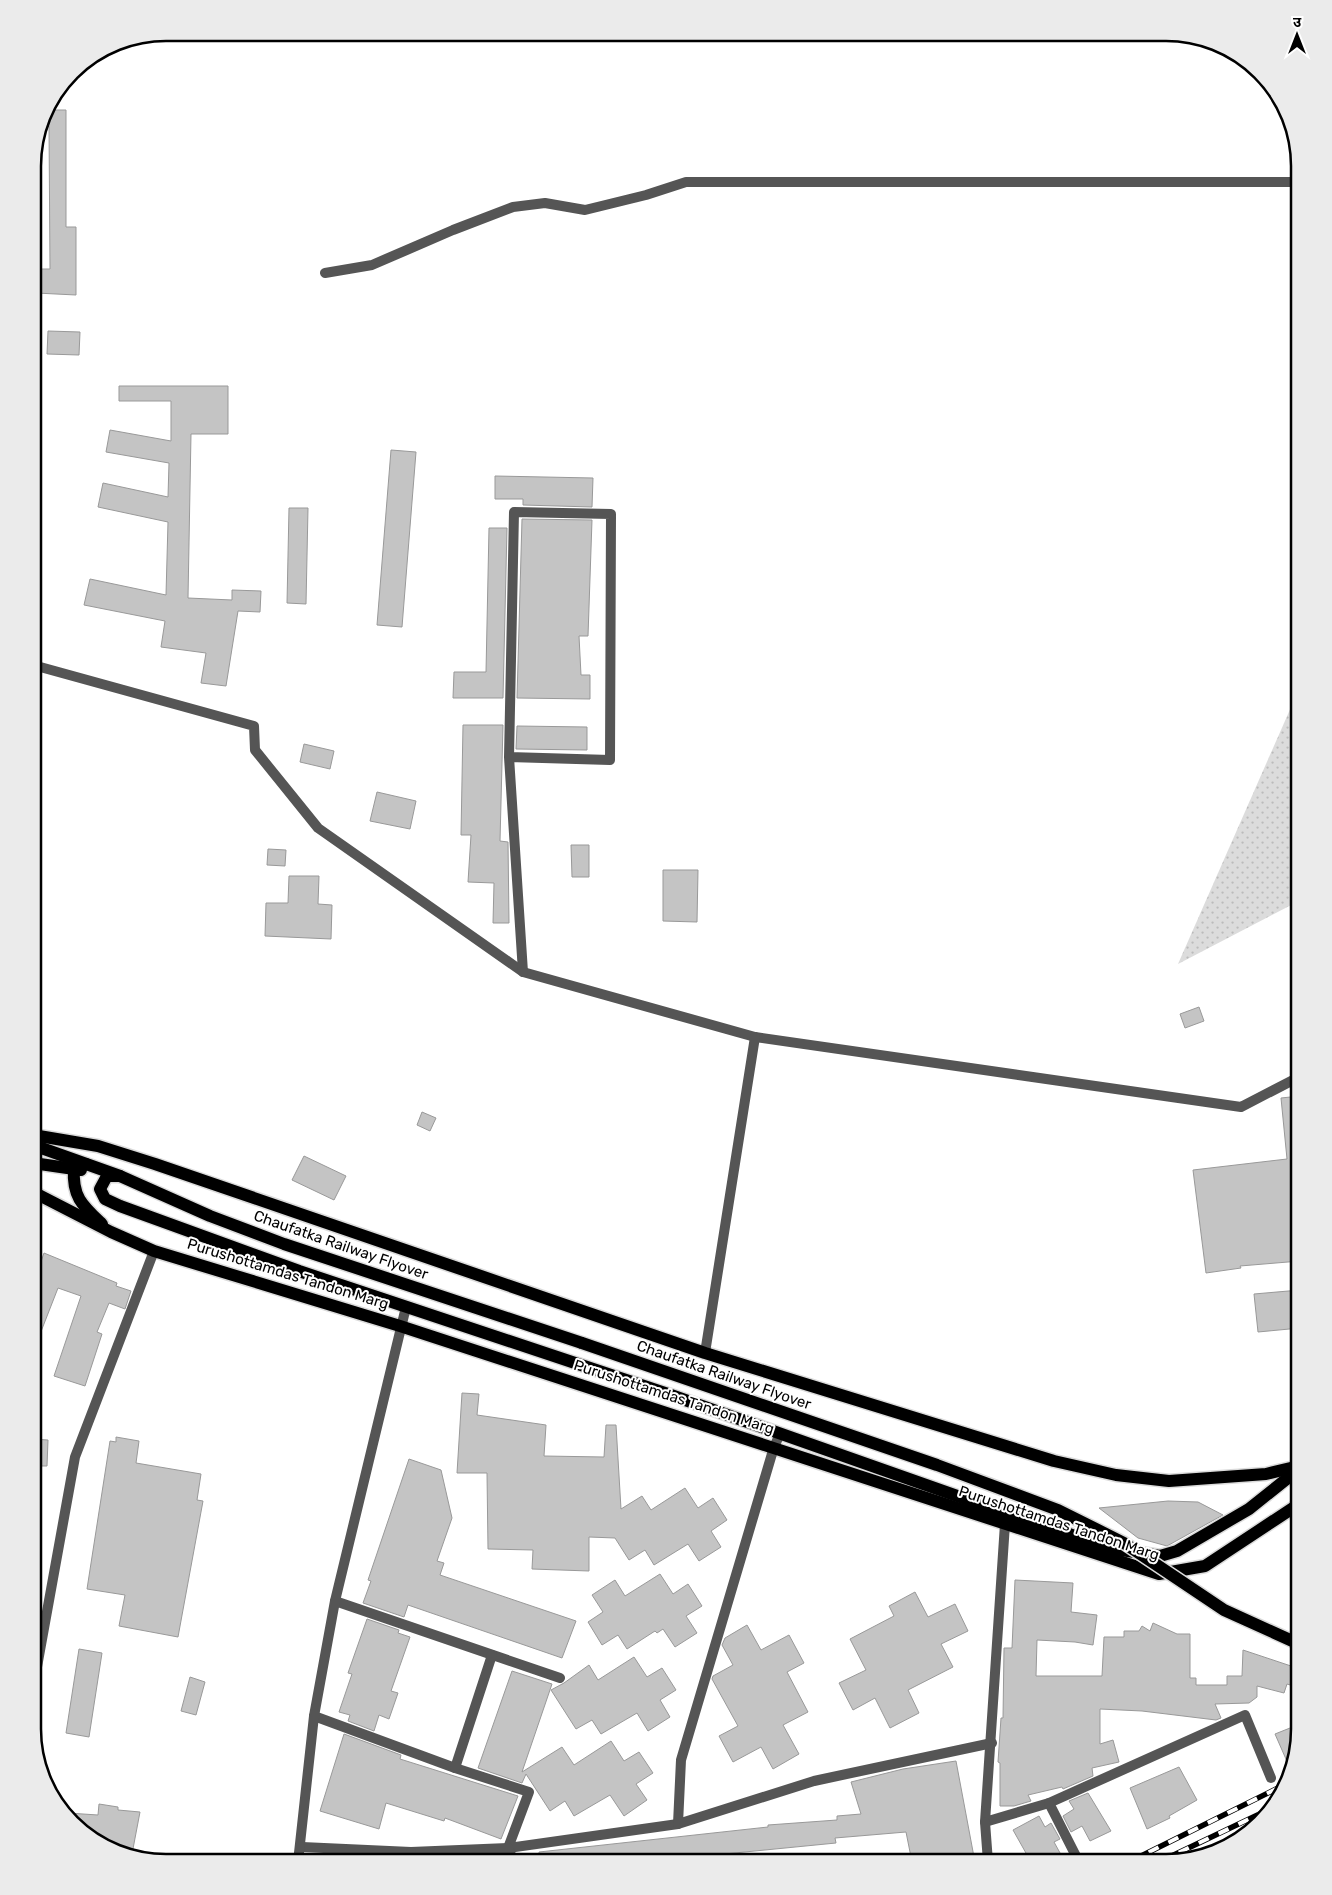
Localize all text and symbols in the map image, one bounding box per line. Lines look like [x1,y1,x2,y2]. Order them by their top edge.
north arrow [1272,10,1322,60]
text: उ [1293,14,1302,31]
street label: Chaufatka Railway Flyover [251,1207,431,1283]
street label: Purushottamdas Tandon Marg [185,1235,391,1313]
street label: Chaufatka Railway Flyover [634,1337,814,1413]
street label: Purushottamdas Tandon Marg [571,1356,777,1438]
street label: Purushottamdas Tandon Marg [956,1482,1162,1564]

